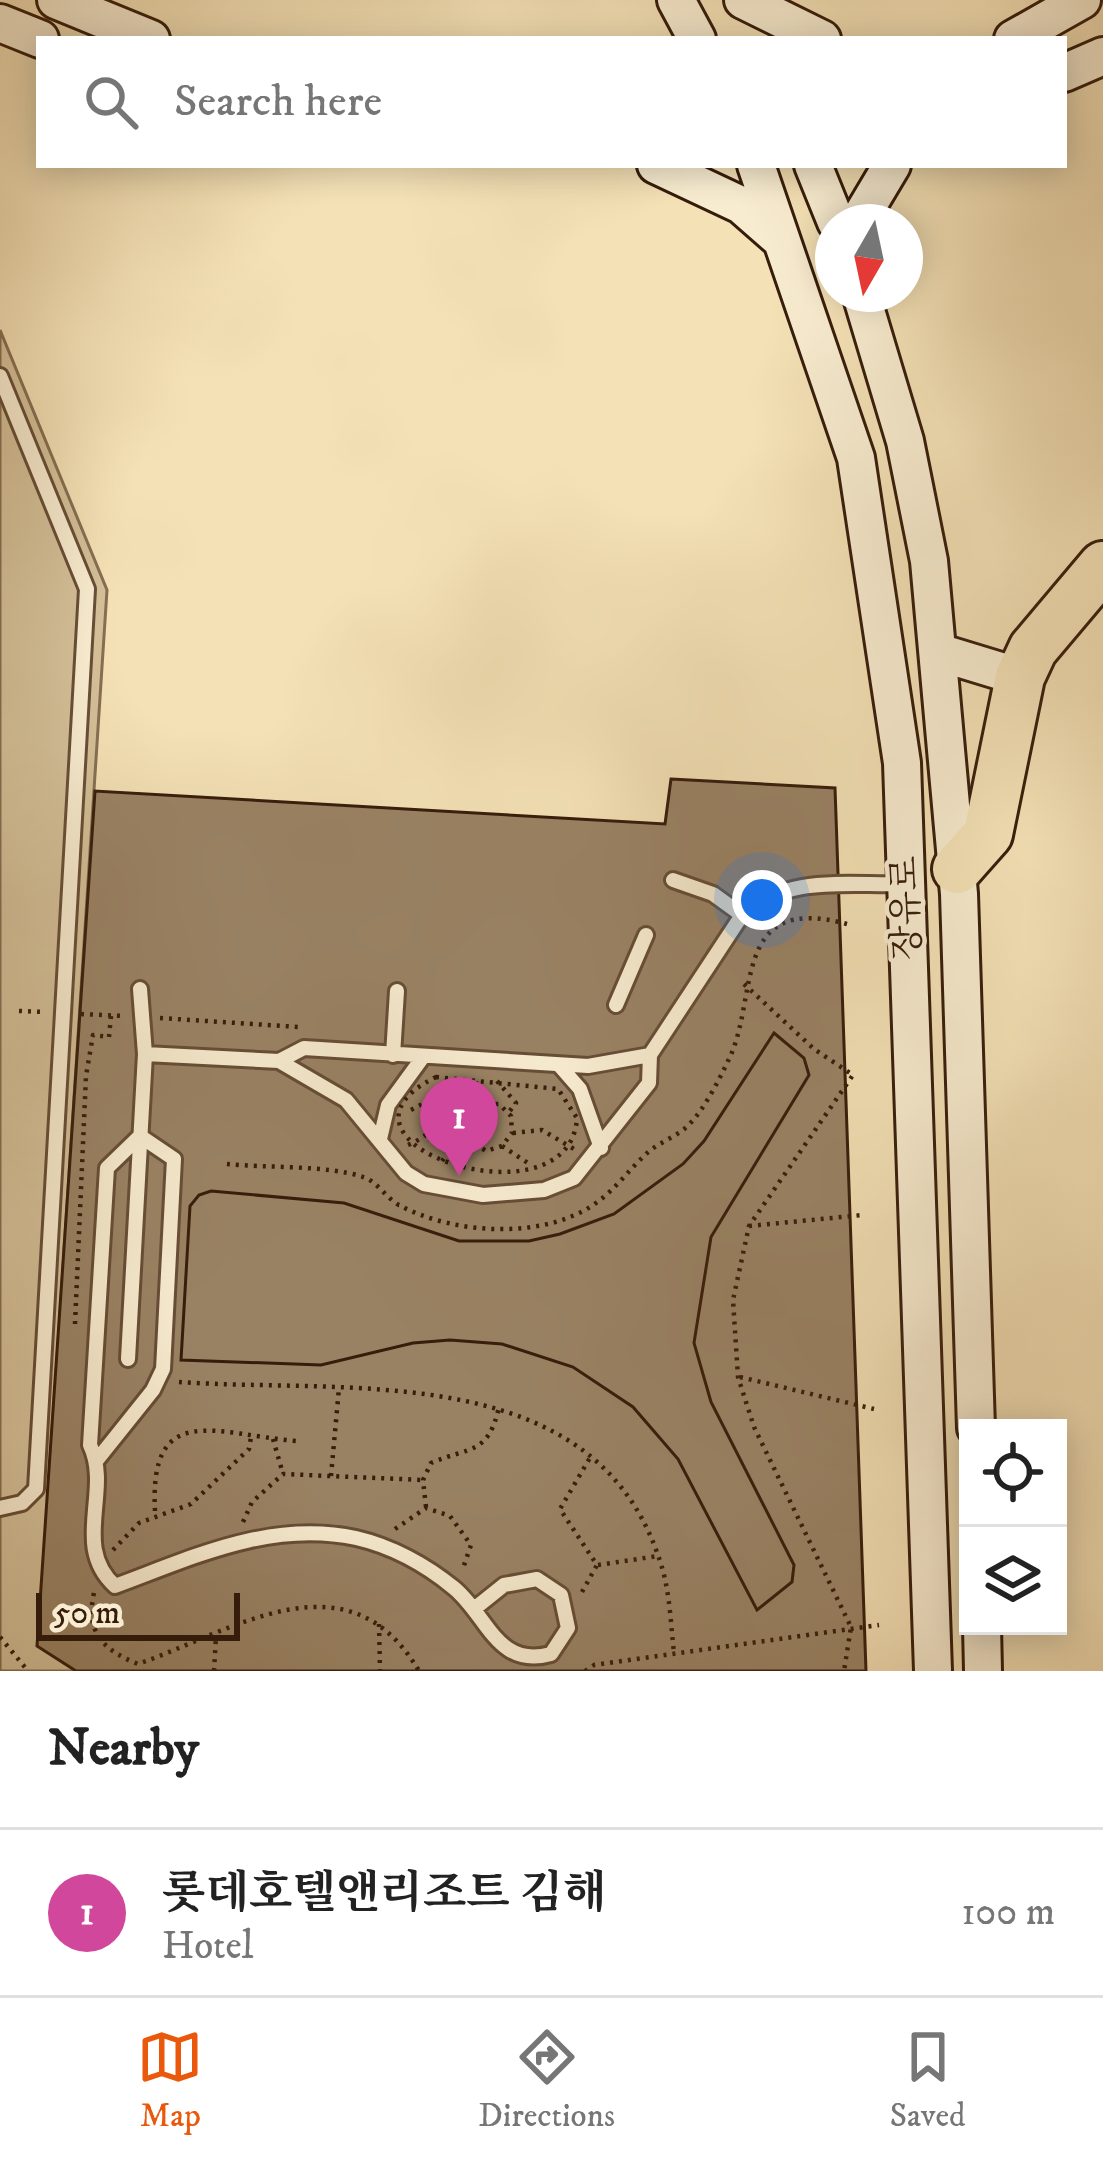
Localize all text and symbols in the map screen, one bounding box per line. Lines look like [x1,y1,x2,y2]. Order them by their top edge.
search box [36,36,1067,168]
icon: search [78,69,144,135]
text: Search here [174,74,382,130]
north arrow [815,204,923,312]
street label: 장유로 [883,855,931,961]
your location [732,870,792,930]
pin: 1 [420,1077,498,1176]
map controls [959,1419,1067,1635]
button: locate [959,1419,1067,1527]
button: layers [959,1527,1067,1635]
scale bar [36,1587,240,1640]
text: 50 m [54,1593,120,1634]
text: Nearby [48,1717,199,1781]
text: 롯데호텔앤리조트 김해 [162,1866,606,1922]
text: 1 [80,1888,94,1937]
text: 100 m [961,1888,1055,1937]
text: Hotel [162,1922,253,1971]
tab: Map [137,2024,203,2137]
tab: Directions [478,2024,615,2137]
tab: Saved [890,2024,966,2137]

